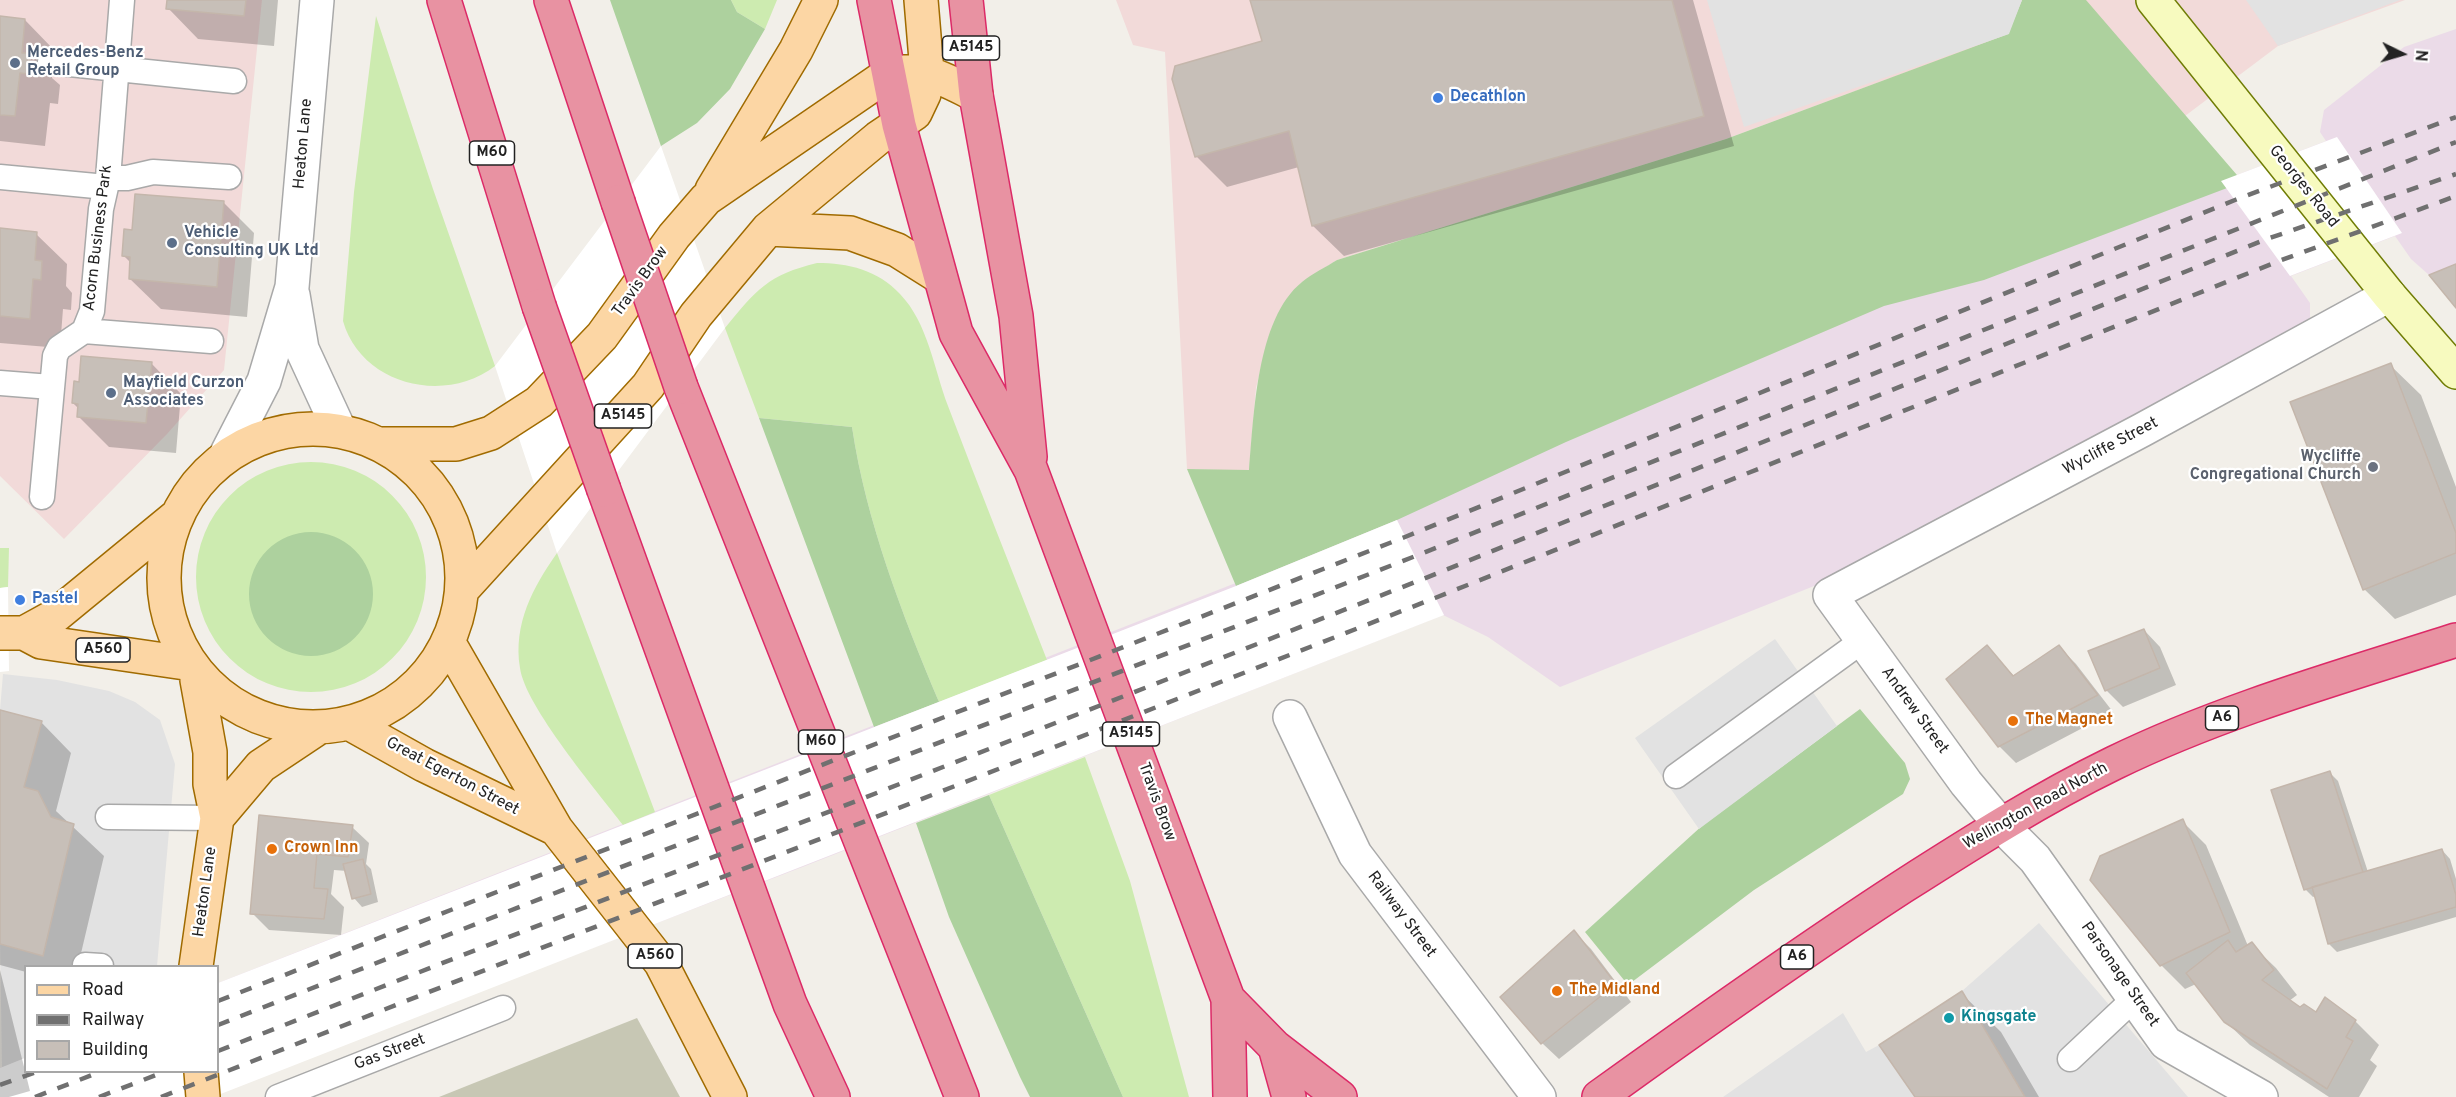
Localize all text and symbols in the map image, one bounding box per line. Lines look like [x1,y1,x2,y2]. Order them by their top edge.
north arrow [2372,24,2432,84]
road number: A5145 [942,36,1000,60]
place label: Mercedes-Benz Retail Group [27,44,144,82]
text: N [2409,49,2430,62]
marker: Mercedes-Benz Retail Group [8,56,22,70]
place label: Decathlon [1450,88,1526,108]
marker: Decathlon [1431,91,1445,105]
street label: Heaton Lane [290,98,318,190]
road number: M60 [470,141,514,165]
street label: Georges Road [2264,142,2342,232]
street label: Acorn Business Park [81,164,117,312]
place label: Vehicle Consulting UK Ltd [184,224,319,262]
marker: Vehicle Consulting UK Ltd [165,236,179,250]
street label: Travis Brow [609,243,673,321]
place label: Mayfield Curzon Associates [123,374,244,412]
marker: Mayfield Curzon Associates [104,386,118,400]
road number: A5145 [594,404,652,428]
street label: Wycliffe Street [2060,414,2162,480]
place label: Wycliffe Congregational Church [2190,448,2361,486]
marker: Wycliffe Congregational Church [2366,460,2380,474]
place label: Pastel [32,590,78,610]
marker: Pastel [13,593,27,607]
road number: A560 [76,638,130,662]
street label: Andrew Street [1876,664,1952,758]
road number: A6 [2206,706,2238,730]
place label: The Magnet [2025,711,2113,731]
marker: The Magnet [2006,714,2020,728]
road number: A5145 [1102,722,1160,746]
road number: M60 [798,730,844,754]
street label: Great Egerton Street [382,734,522,820]
street label: Wellington Road North [1960,759,2112,855]
street label: Travis Brow [1133,760,1179,844]
place label: Crown Inn [284,839,359,859]
marker: Crown Inn [265,842,279,856]
street label: Heaton Lane [190,846,222,938]
street label: Railway Street [1362,868,1440,962]
street label: Parsonage Street [2076,919,2162,1031]
road number: A560 [628,944,682,968]
road number: A6 [1780,945,1814,969]
legend [24,965,219,1073]
text: Road [82,979,124,1002]
place label: The Midland [1569,981,1660,1001]
marker: The Midland [1550,984,1564,998]
place label: Kingsgate [1961,1008,2036,1028]
text: Railway [82,1009,144,1032]
marker: Kingsgate [1942,1011,1956,1025]
street label: Gas Street [352,1031,428,1075]
text: Building [82,1039,148,1062]

